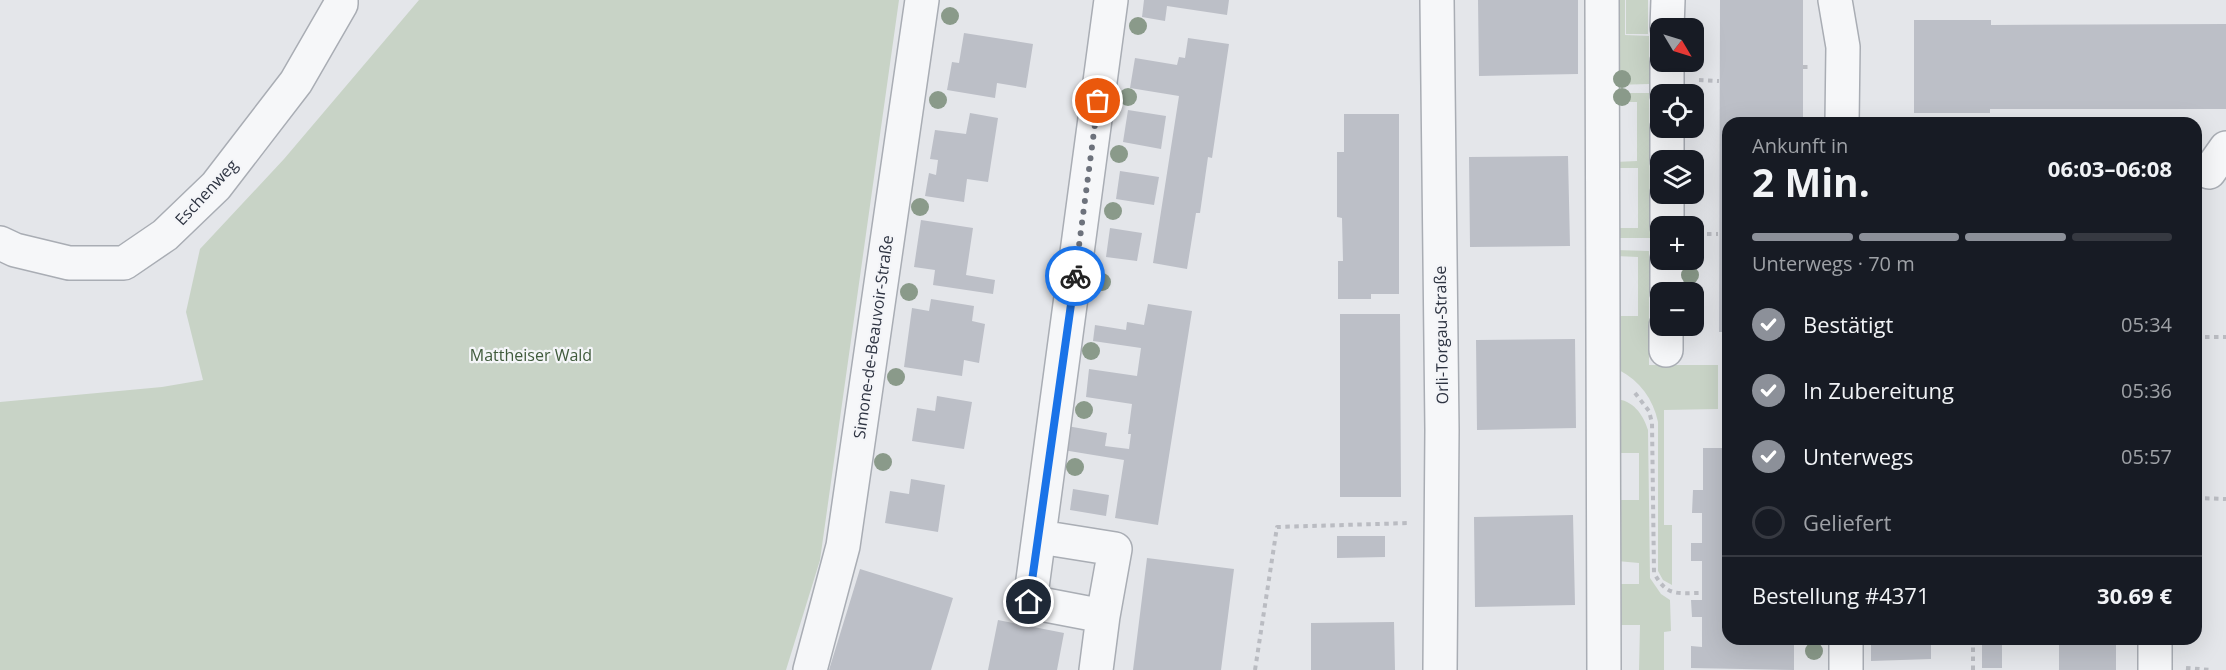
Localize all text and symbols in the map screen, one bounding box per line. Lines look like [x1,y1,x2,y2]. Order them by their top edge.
north arrow [1650,18,1704,72]
map controls [1650,18,1704,336]
pin [1072,75,1123,126]
icon: bag [1081,84,1114,117]
button: locate [1650,84,1704,138]
text: Ankunft in [1752,132,1848,159]
button: layers [1650,150,1704,204]
text: 06:03–06:08 [2048,153,2172,183]
street label: Eschenweg [170,154,243,230]
text: 2 Min. [1752,155,1870,208]
button: + [1650,216,1704,270]
street label: Simone-de-Beauvoir-Straße [848,234,898,440]
courier [1045,246,1105,306]
text: Unterwegs · 70 m [1752,250,1915,277]
icon: bike [1059,260,1092,293]
street label: Orli-Torgau-Straße [1429,266,1453,404]
button: − [1650,282,1704,336]
icon: check [1752,308,1785,341]
text: Bestätigt [1803,309,1893,339]
text: 05:34 [2121,311,2172,338]
park label: Mattheiser Wald [470,344,592,366]
icon: check [1752,374,1785,407]
text: In Zubereitung [1803,375,1954,405]
text: 05:36 [2121,377,2172,404]
icon: check [1752,440,1785,473]
text: Unterwegs [1803,441,1914,471]
text: 05:57 [2121,443,2172,470]
text: Geliefert [1803,507,1891,537]
pin [1003,576,1054,627]
text: Bestellung #4371 [1752,580,1930,610]
text: 30.69 € [2097,580,2172,610]
icon: home [1012,585,1045,618]

